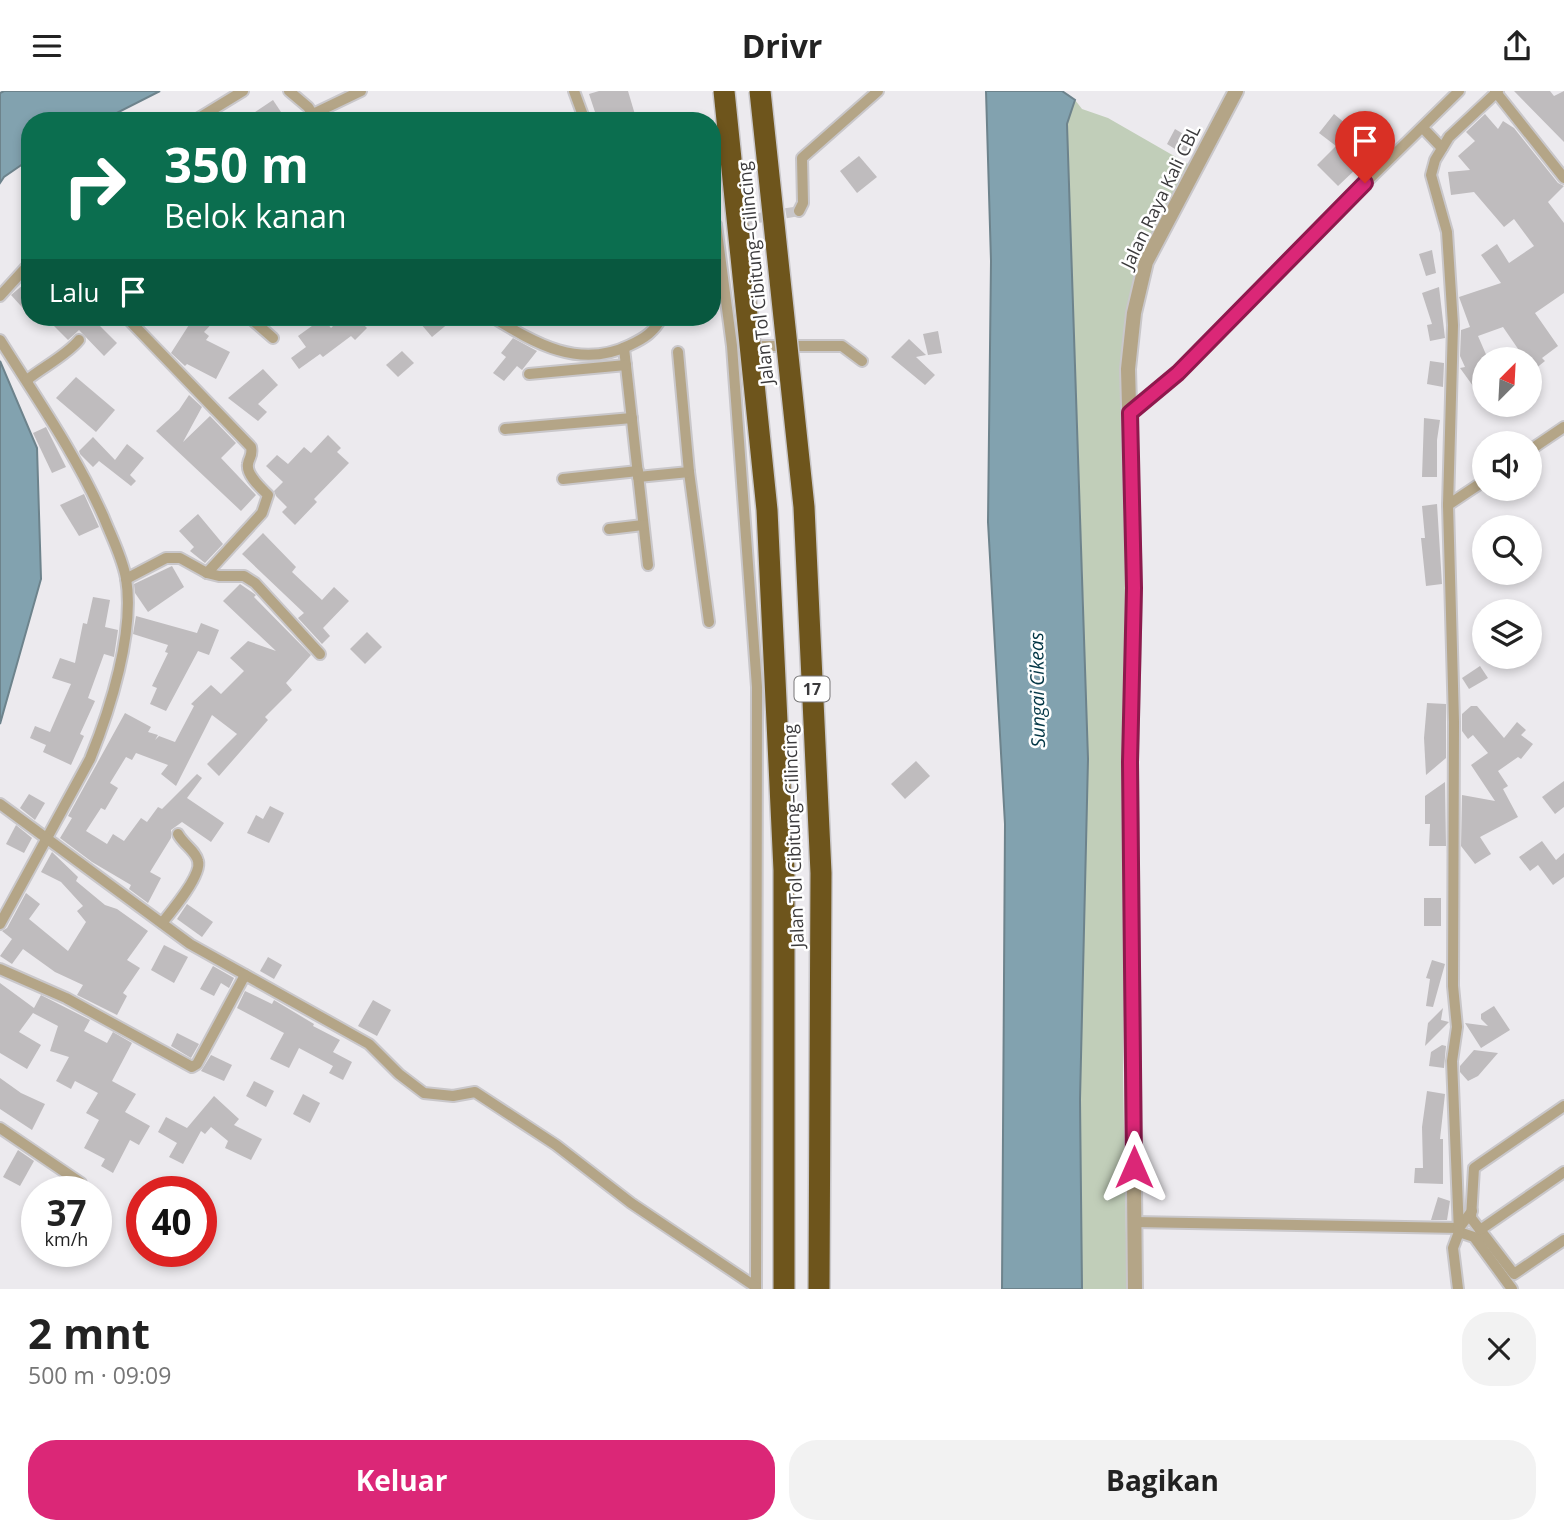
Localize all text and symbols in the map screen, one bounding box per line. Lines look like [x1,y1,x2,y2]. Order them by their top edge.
text: Drivr [742,24,822,67]
icon: menu [28,27,66,65]
icon: share [1498,27,1536,65]
pin [1335,111,1395,183]
street label: Jalan Raya Kali CBL [1114,121,1205,274]
icon: arrive [1346,122,1384,160]
text: 350 m [164,131,309,197]
icon: right [49,140,140,231]
street label: Jalan Tol Cibitung–Cilincing [731,160,779,388]
text: Belok kanan [164,194,347,237]
icon: arrive [114,273,152,311]
text: Lalu [49,274,100,310]
north arrow [1472,347,1542,417]
map controls [1472,347,1542,669]
button: sound [1472,431,1542,501]
button: search [1472,515,1542,585]
button: layers [1472,599,1542,669]
water label: Sungai Cikeas [1023,632,1051,748]
road number: 17 [794,677,830,701]
street label: Jalan Tol Cibitung–Cilincing [777,724,809,950]
position arrow [1097,1130,1171,1204]
speed limit sign: 40 [126,1176,217,1267]
text: 37 [46,1189,87,1236]
text: km/h [45,1227,88,1251]
text: 2 mnt [28,1304,150,1361]
button: close [1462,1312,1536,1386]
text: 500 m · 09:09 [28,1359,171,1391]
button: Keluar [28,1440,775,1520]
button: Bagikan [789,1440,1536,1520]

